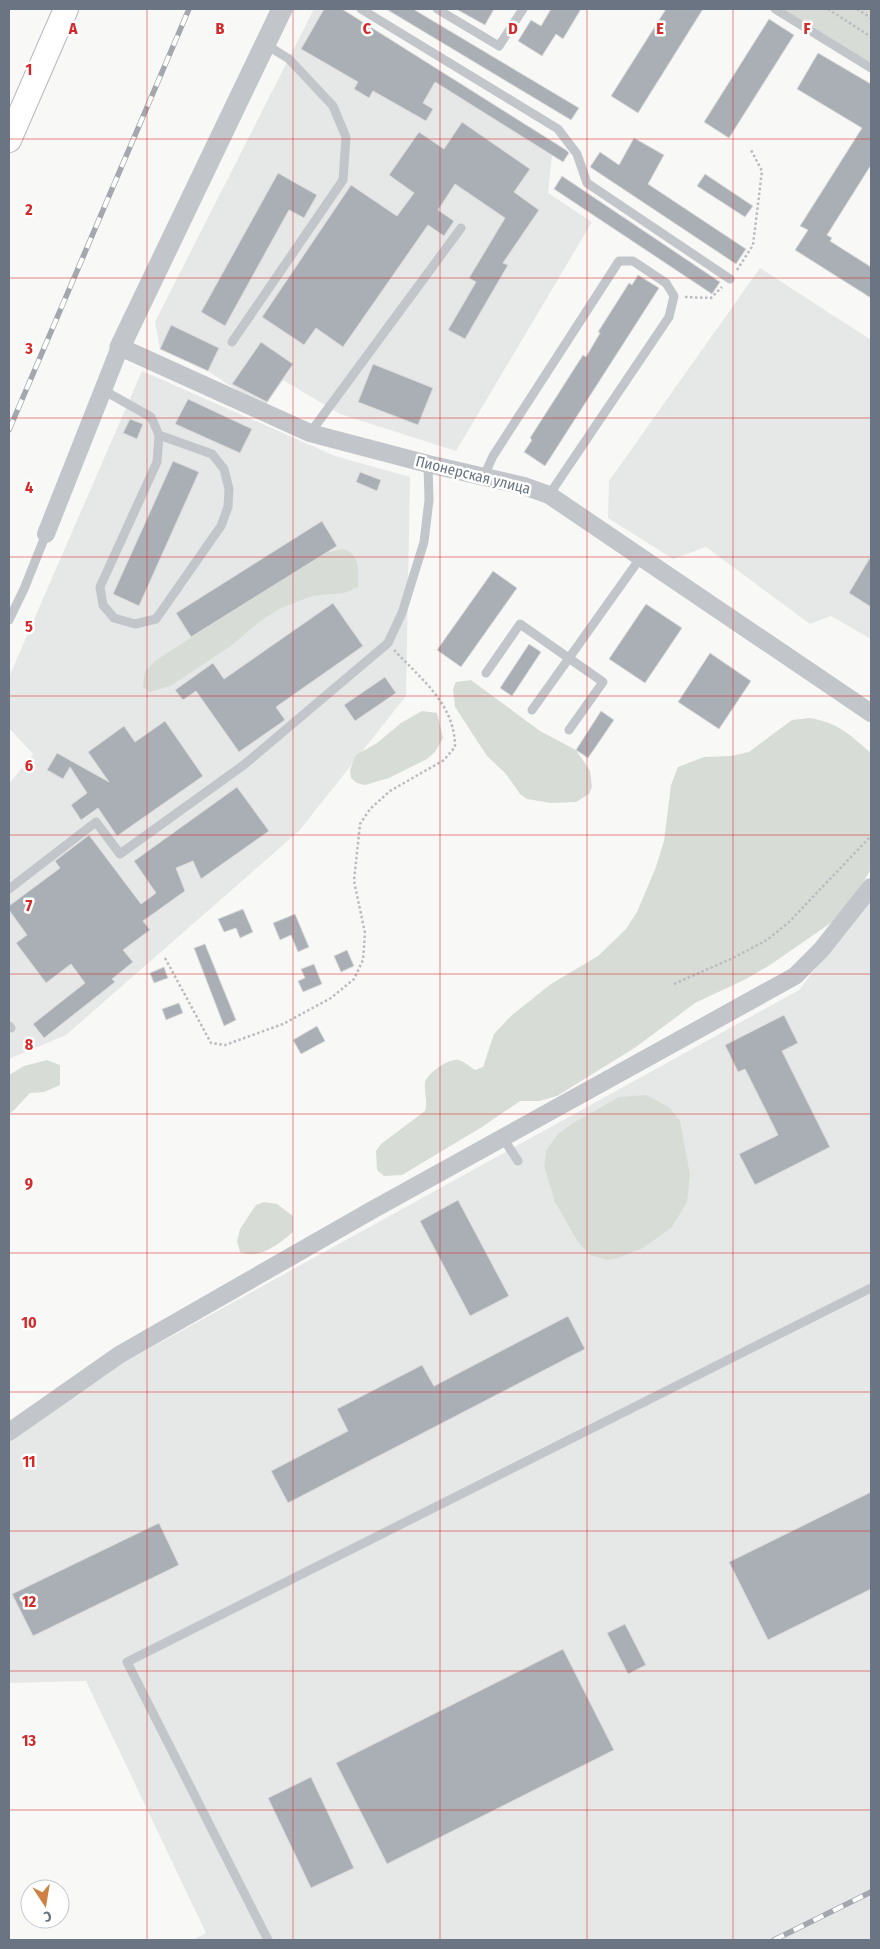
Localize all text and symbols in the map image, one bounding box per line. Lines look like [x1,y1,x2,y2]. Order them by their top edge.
text: A [68,19,78,38]
text: B [216,19,225,38]
text: C [363,19,372,38]
text: D [508,19,518,38]
text: E [656,19,664,38]
text: F [803,19,811,38]
text: 1 [26,60,32,79]
text: 2 [24,200,33,219]
text: 3 [24,339,33,358]
street label: Пионерская улица [414,452,532,498]
text: 4 [25,478,33,497]
text: 5 [25,617,33,636]
text: 6 [25,756,33,775]
text: 7 [26,896,33,915]
text: 8 [25,1035,34,1054]
text: 9 [25,1174,33,1193]
text: 10 [21,1313,37,1332]
text: 11 [22,1452,36,1471]
text: 12 [22,1592,37,1611]
text: 13 [22,1731,37,1750]
north arrow [20,1879,70,1929]
text: С [42,1907,53,1925]

